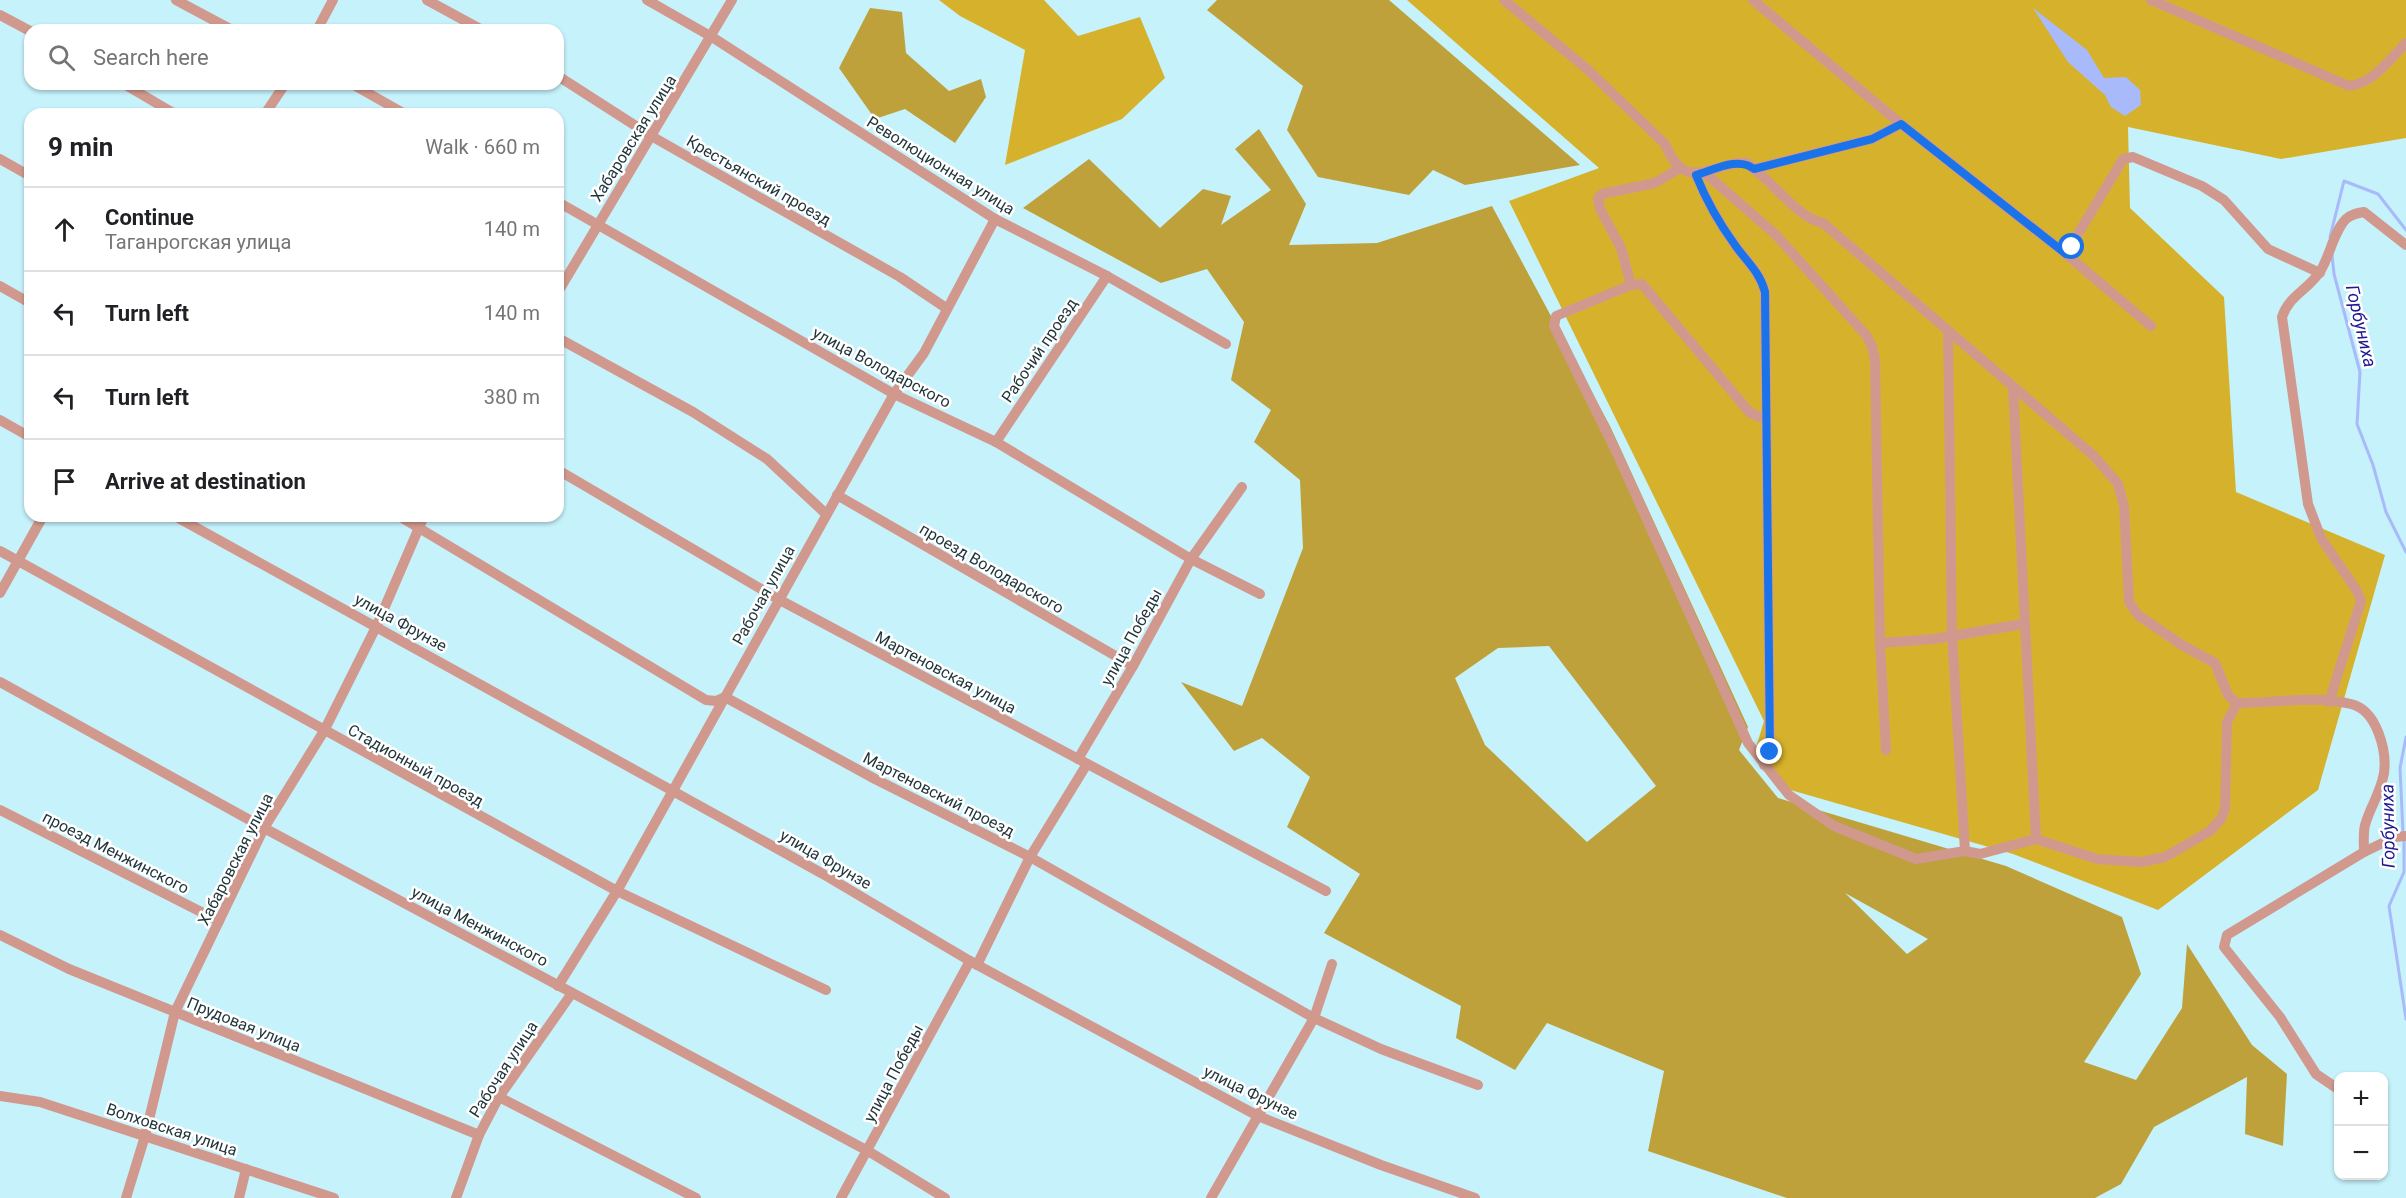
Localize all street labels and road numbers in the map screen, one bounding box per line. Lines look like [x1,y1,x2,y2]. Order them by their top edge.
street label: Хабаровская улица [587,71,680,205]
street label: Революционная улица [863,112,1018,219]
street label: Крестьянский проезд [683,131,835,230]
street label: Рабочий проезд [998,294,1081,406]
street label: улица Володарского [809,323,954,412]
street label: проезд Володарского [916,519,1067,618]
street label: Рабочая улица [728,542,799,648]
street label: улица Победы [1097,585,1166,689]
street label: улица Фрунзе [351,589,450,656]
street label: Мартеновская улица [872,627,1019,718]
street label: Стадионный проезд [345,720,487,811]
street label: Мартеновский проезд [860,748,1018,841]
street label: Хабаровская улица [194,790,277,929]
street label: проезд Менжинского [39,807,192,898]
street label: улица Фрунзе [777,826,875,893]
street label: улица Менжинского [408,882,551,971]
street label: Прудовая улица [184,993,303,1056]
street label: Рабочая улица [465,1018,542,1121]
street label: улица Победы [860,1021,927,1125]
street label: улица Фрунзе [1201,1061,1301,1123]
street label: Волховская улица [104,1099,240,1160]

